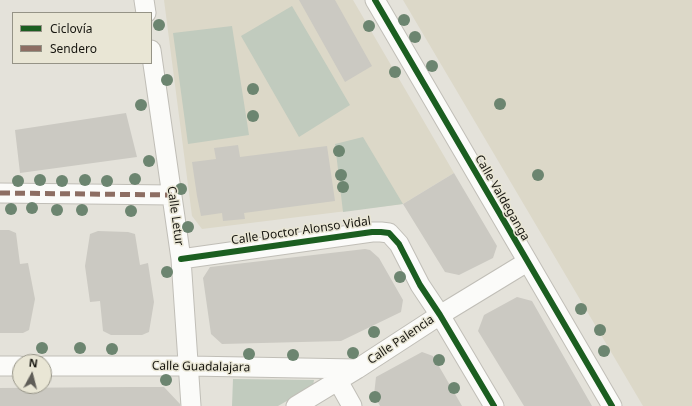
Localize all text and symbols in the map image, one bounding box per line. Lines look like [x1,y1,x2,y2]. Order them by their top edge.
legend [12,12,152,64]
text: Ciclovía [50,20,92,37]
text: Sendero [50,40,97,57]
street label: Calle Valdeganga [472,152,532,244]
street label: Calle Letur [164,185,186,247]
street label: Calle Doctor Alonso Vidal [230,214,372,248]
street label: Calle Palencia [365,312,437,368]
north arrow [12,354,52,394]
text: N [28,355,39,371]
street label: Calle Guadalajara [152,359,250,375]

